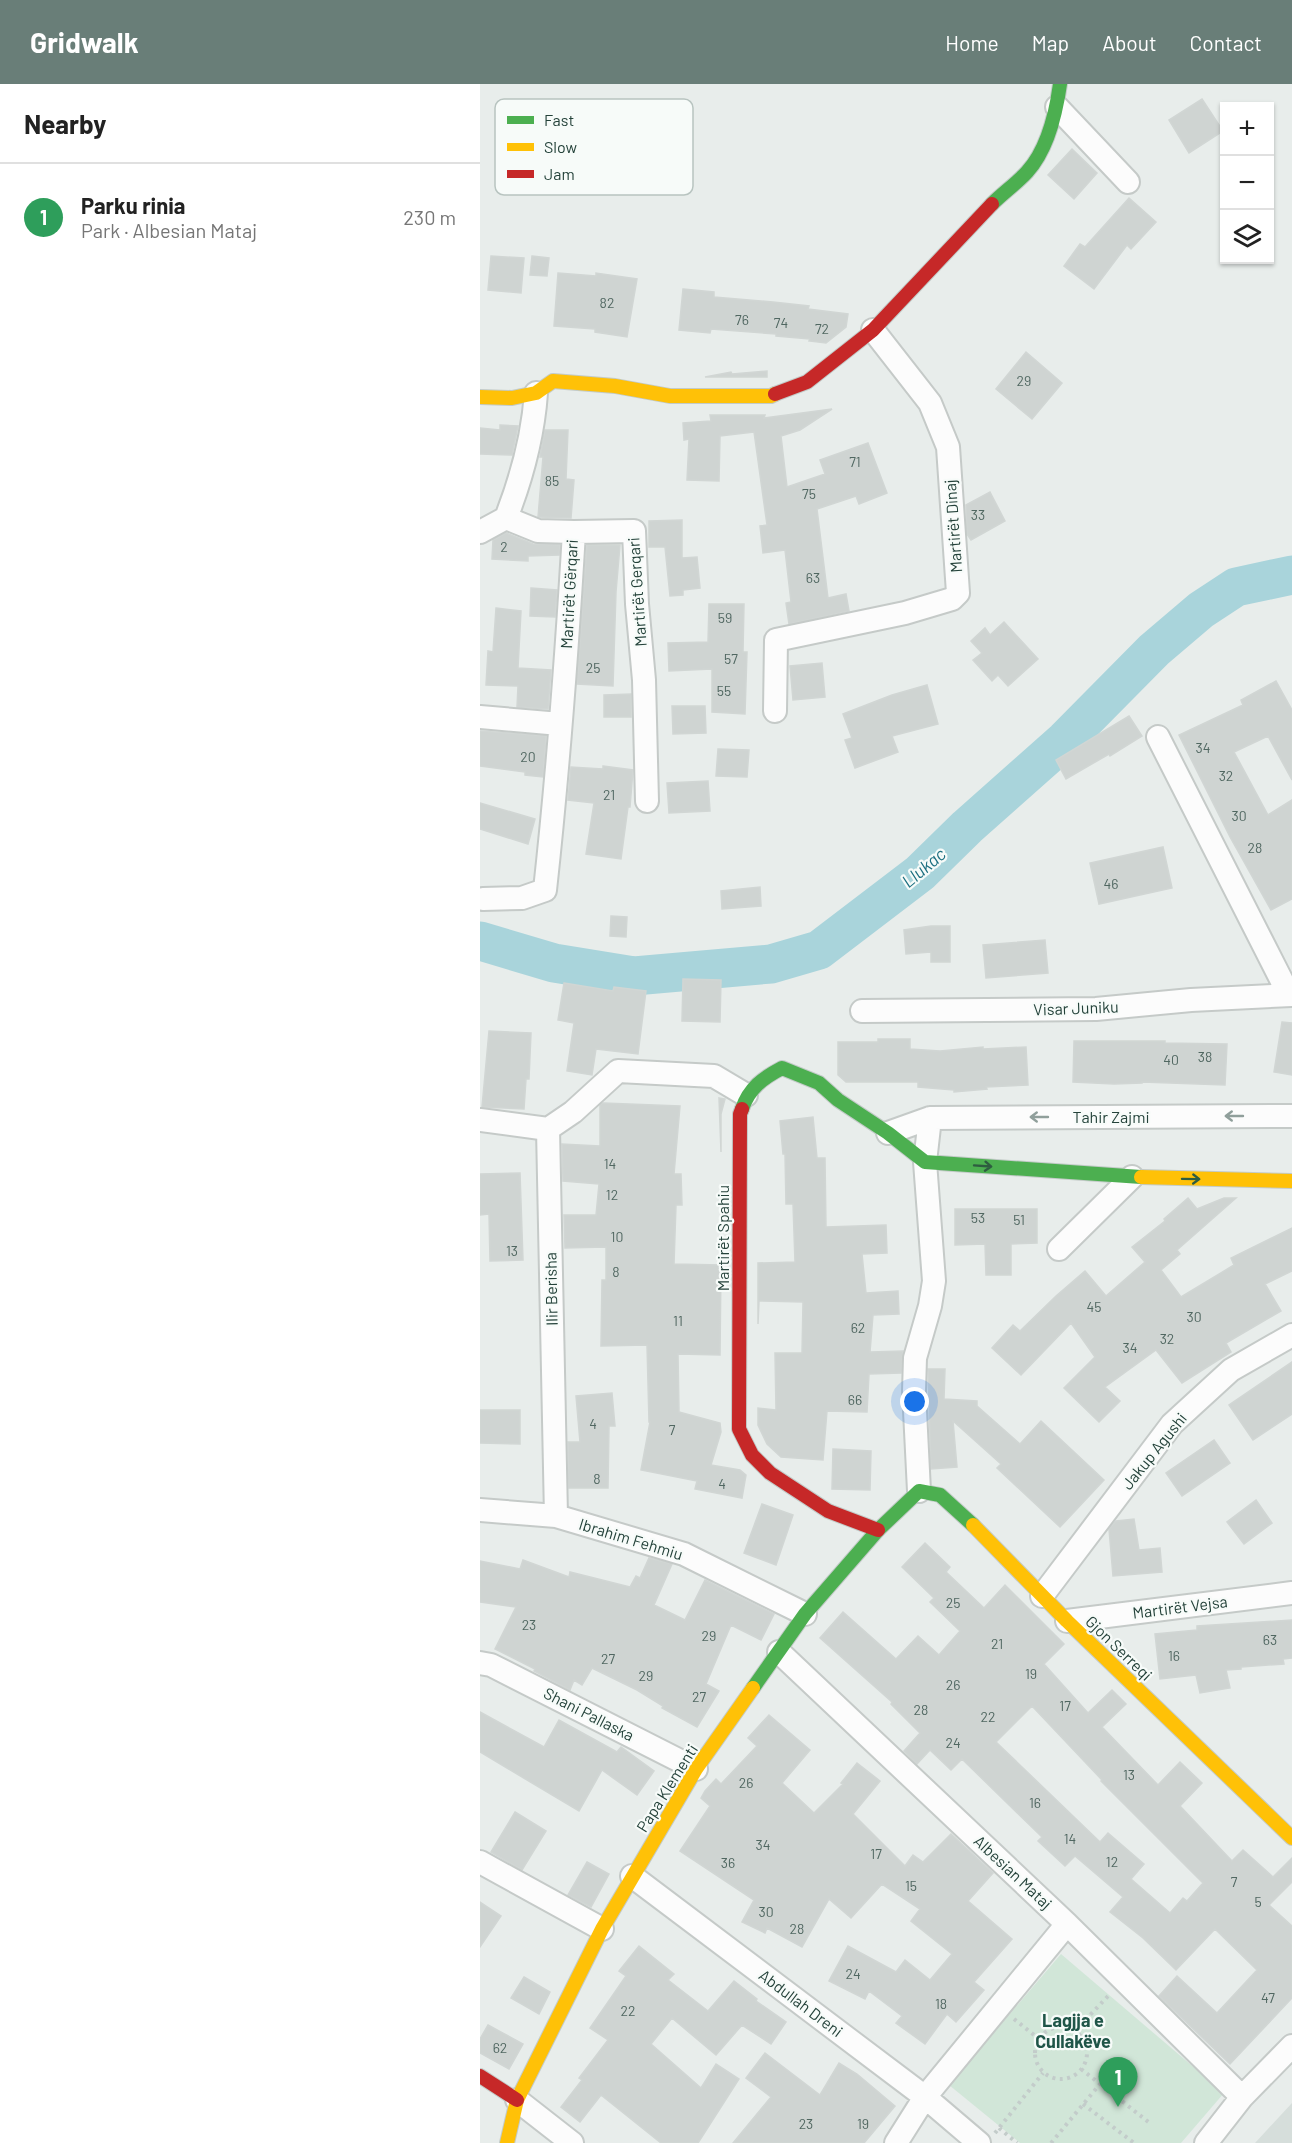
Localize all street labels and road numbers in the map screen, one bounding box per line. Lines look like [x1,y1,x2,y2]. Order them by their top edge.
street label: Martirët Dinaj [940,479,965,573]
street label: Martirët Gerqari [623,537,650,647]
street label: Martirët Gërqari [556,539,581,649]
street label: Visar Juniku [1033,997,1119,1018]
street label: Tahir Zajmi [1073,1107,1149,1126]
street label: Martirët Spahiu [713,1185,732,1291]
street label: Ilir Berisha [540,1252,561,1326]
street label: Jakup Agushi [1117,1409,1190,1493]
street label: Ibrahim Fehmiu [577,1514,685,1563]
street label: Martirët Vejsa [1131,1591,1229,1622]
street label: Gjon Serreqi [1082,1611,1157,1684]
street label: Shani Pallaska [541,1683,638,1744]
street label: Papa Klementi [632,1740,701,1835]
street label: Albesian Mataj [970,1831,1056,1913]
street label: Abdullah Dreni [756,1965,847,2040]

